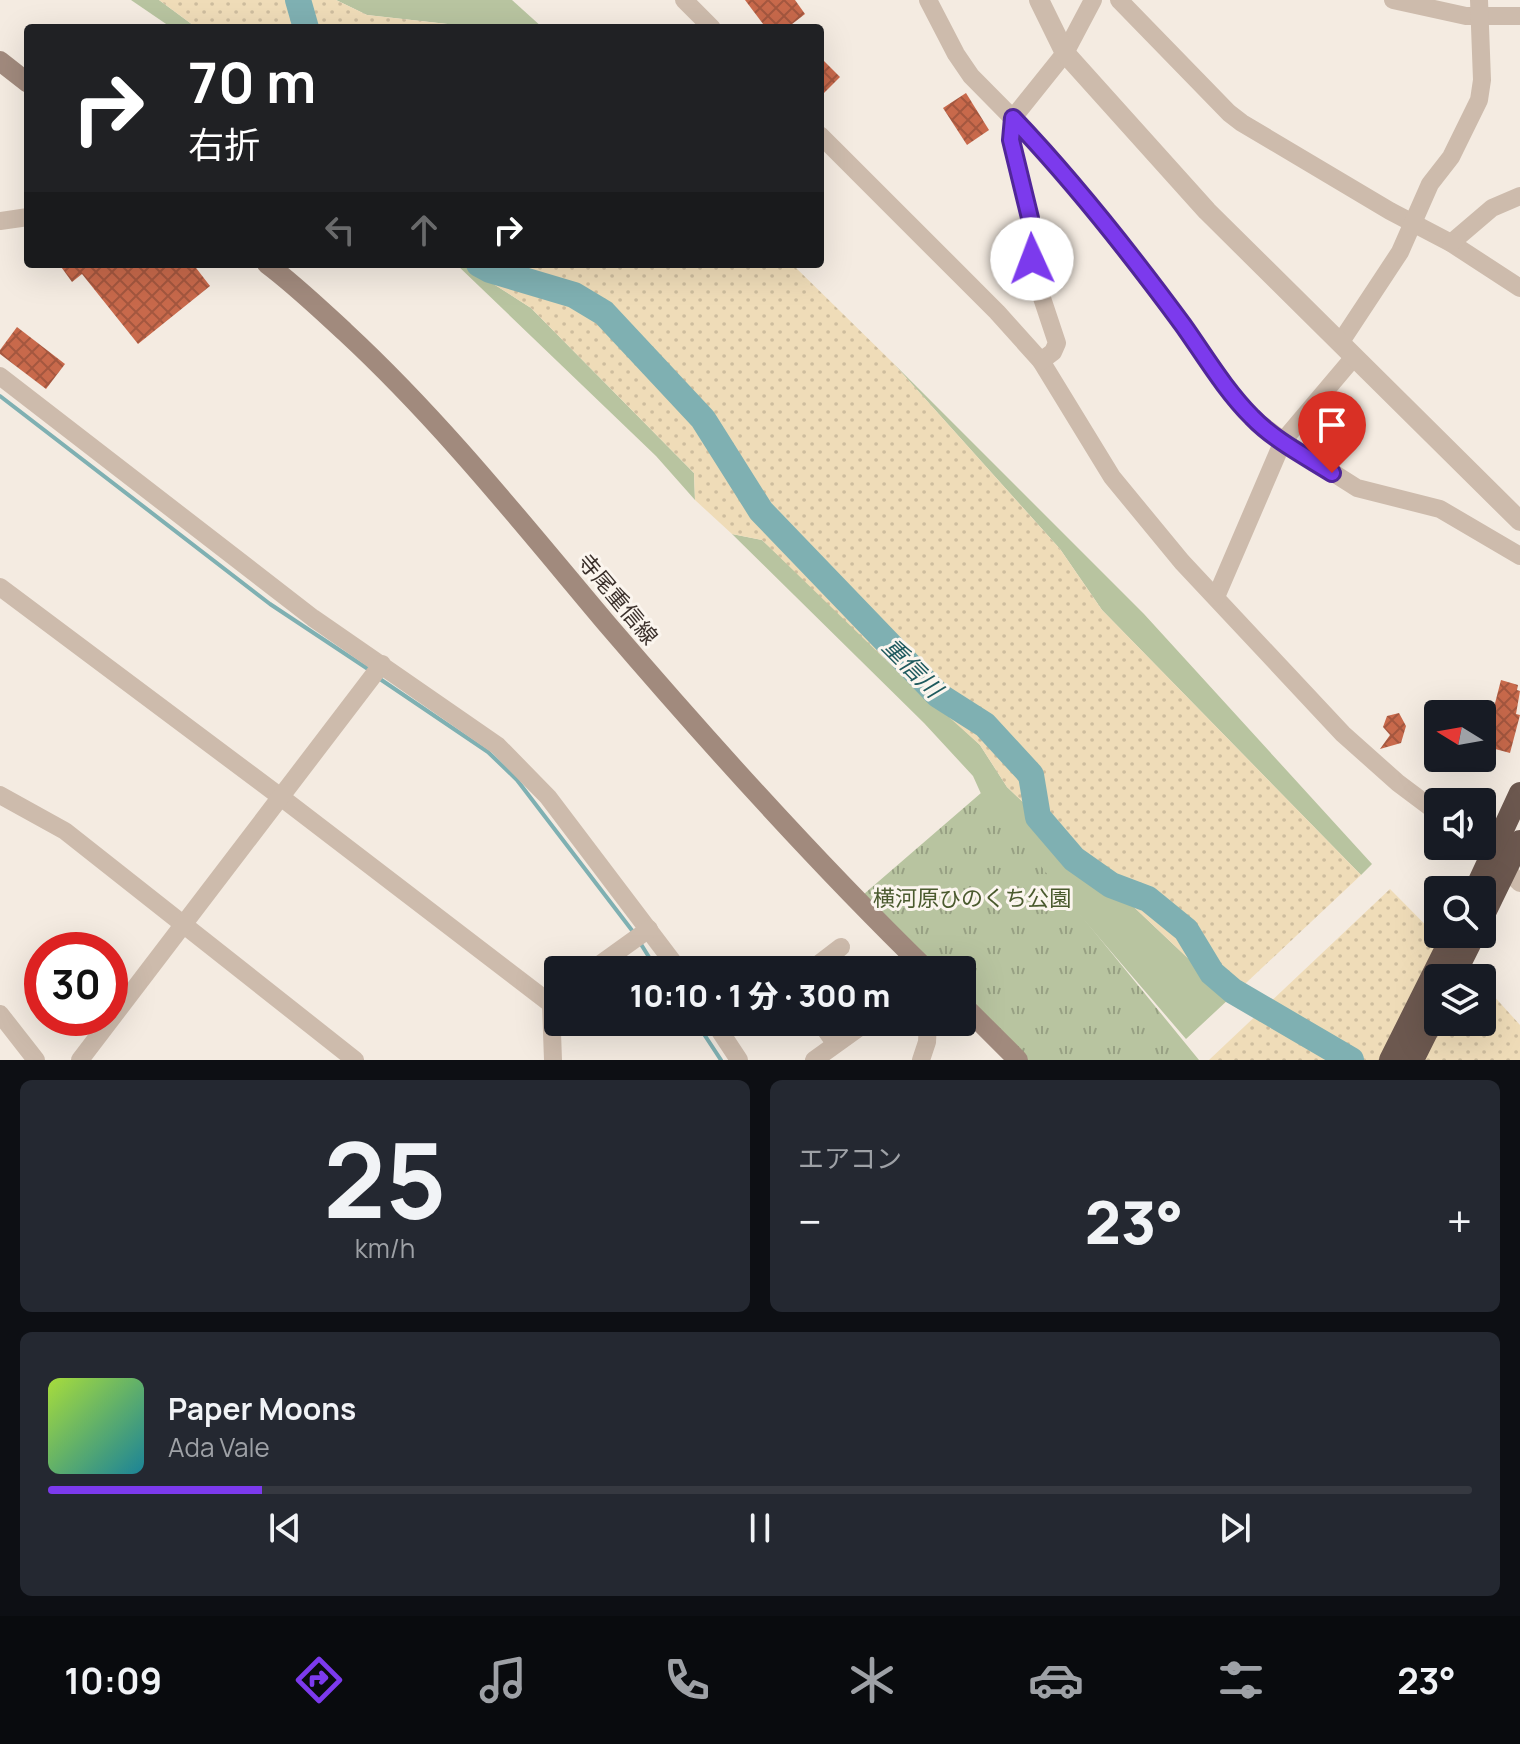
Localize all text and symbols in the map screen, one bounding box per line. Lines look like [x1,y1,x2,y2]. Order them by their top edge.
text: 70 m [188,43,316,120]
icon: right [56,56,160,160]
text: 右折 [188,120,260,169]
icon: left [318,208,362,252]
icon: ahead [402,208,446,252]
icon: right [486,208,530,252]
position arrow [990,217,1074,301]
pin [1298,391,1366,473]
icon: arrive [1310,403,1354,447]
street label: 寺尾重信線 [571,547,665,651]
water label: 重信川 [876,630,952,706]
north arrow [1424,700,1496,772]
map controls [1424,700,1496,1036]
button: sound [1424,788,1496,860]
button: search [1424,876,1496,948]
park label: 横河原ひのくち公園 [873,883,1071,913]
speed limit sign: 30 [24,932,128,1036]
button: layers [1424,964,1496,1036]
text: 10:10 · 1 分 · 300 m [630,975,890,1016]
text: 25 [324,1107,446,1249]
text: エアコン [798,1140,902,1176]
text: 23° [1085,1180,1184,1262]
text: − [798,1191,822,1251]
text: + [1447,1191,1472,1251]
text: km/h [355,1230,415,1266]
text: Paper Moons [168,1388,356,1429]
text: Ada Vale [168,1429,270,1465]
icon: previous [263,1506,307,1550]
icon: pause [738,1506,782,1550]
icon: next [1213,1506,1257,1550]
icon: directions [291,1652,347,1708]
icon: music [475,1652,531,1708]
icon: phone [659,1652,715,1708]
icon: climate [844,1652,900,1708]
icon: car [1028,1652,1084,1708]
icon: filters [1213,1652,1269,1708]
text: 10:09 [64,1656,162,1705]
text: 23° [1397,1656,1456,1705]

